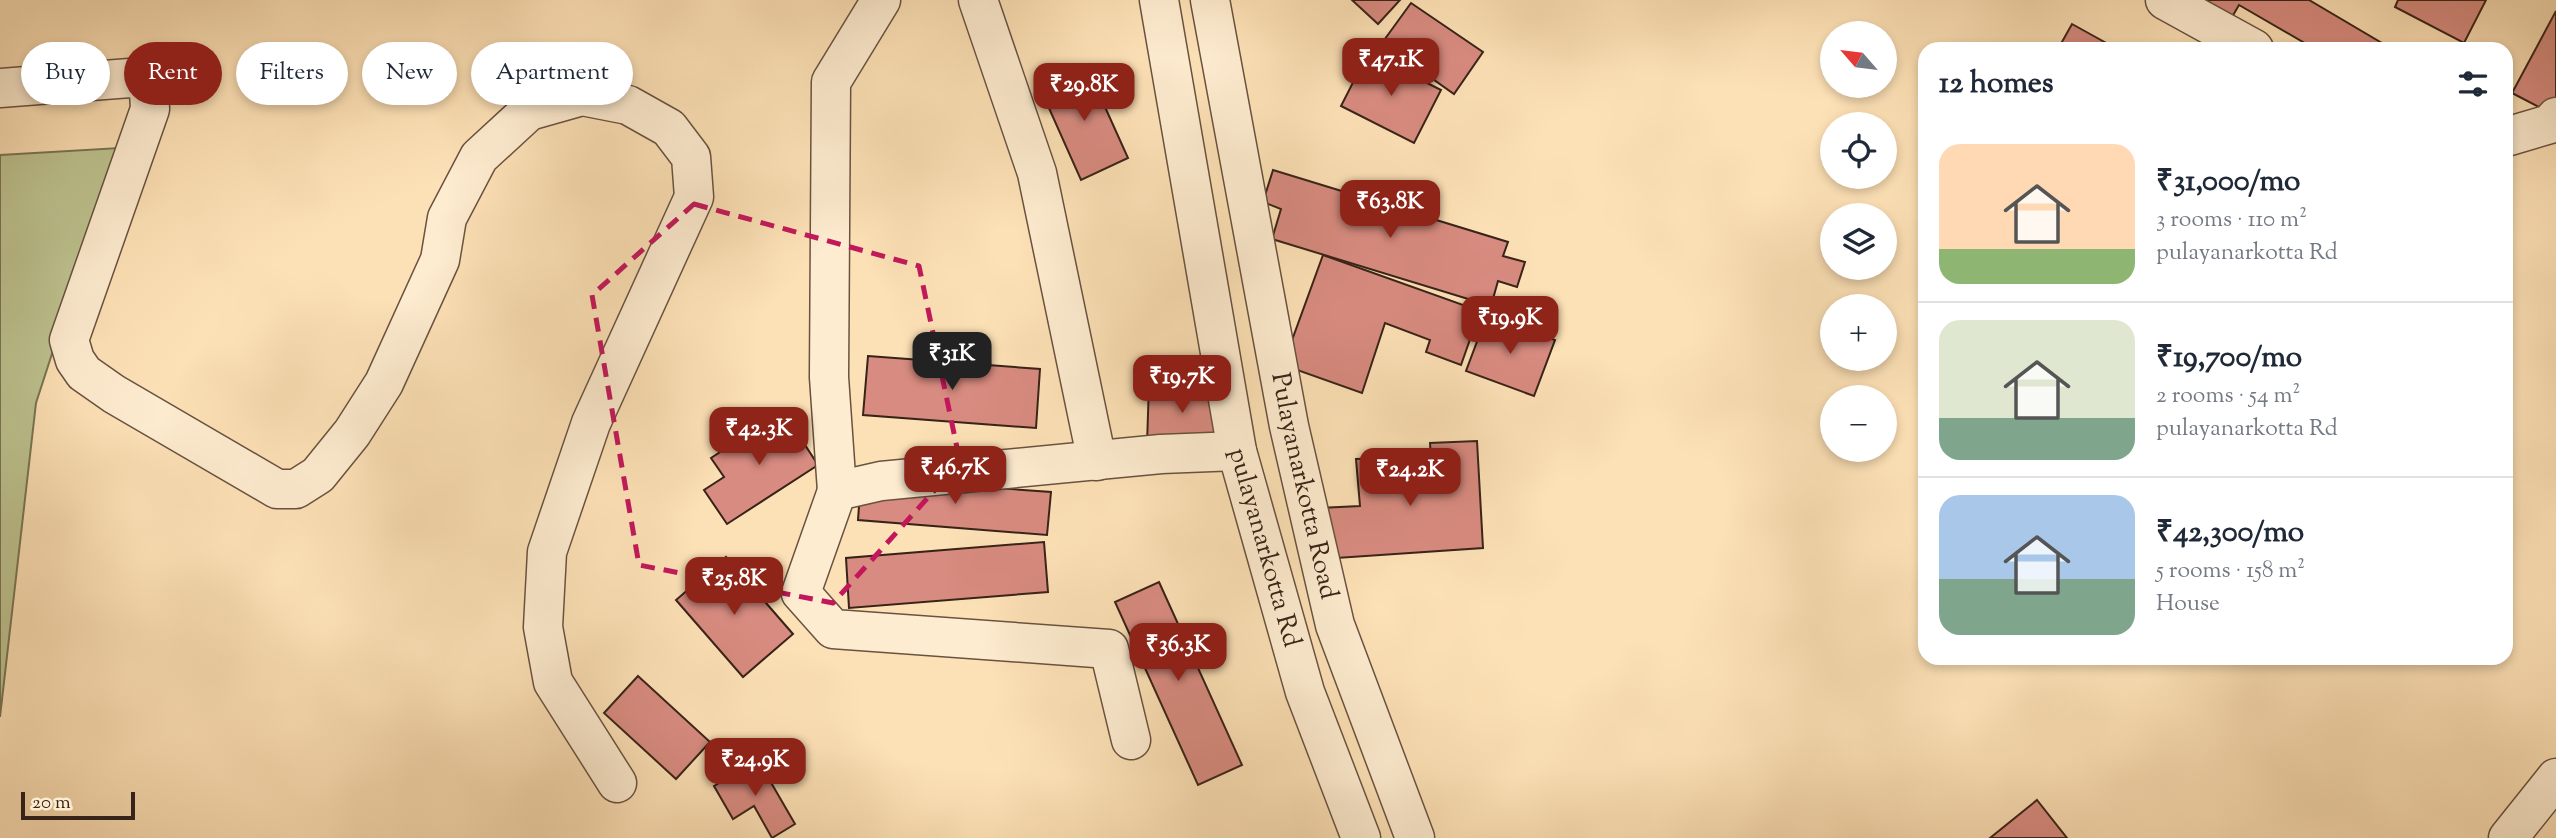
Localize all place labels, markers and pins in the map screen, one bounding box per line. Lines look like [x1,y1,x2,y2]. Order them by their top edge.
pin: ₹47.1K [1334,38,1448,98]
pin: ₹29.8K [1027,64,1141,123]
pin: ₹63.8K [1333,180,1447,240]
pin: ₹19.9K [1453,296,1567,356]
pin: ₹31K [911,332,993,392]
pin: ₹19.7K [1125,356,1239,415]
pin: ₹42.3K [702,407,816,467]
pin: ₹46.7K [898,447,1012,506]
pin: ₹24.2K [1353,448,1467,508]
pin: ₹25.8K [677,558,791,617]
pin: ₹36.3K [1121,624,1235,683]
pin: ₹24.9K [698,738,812,798]

